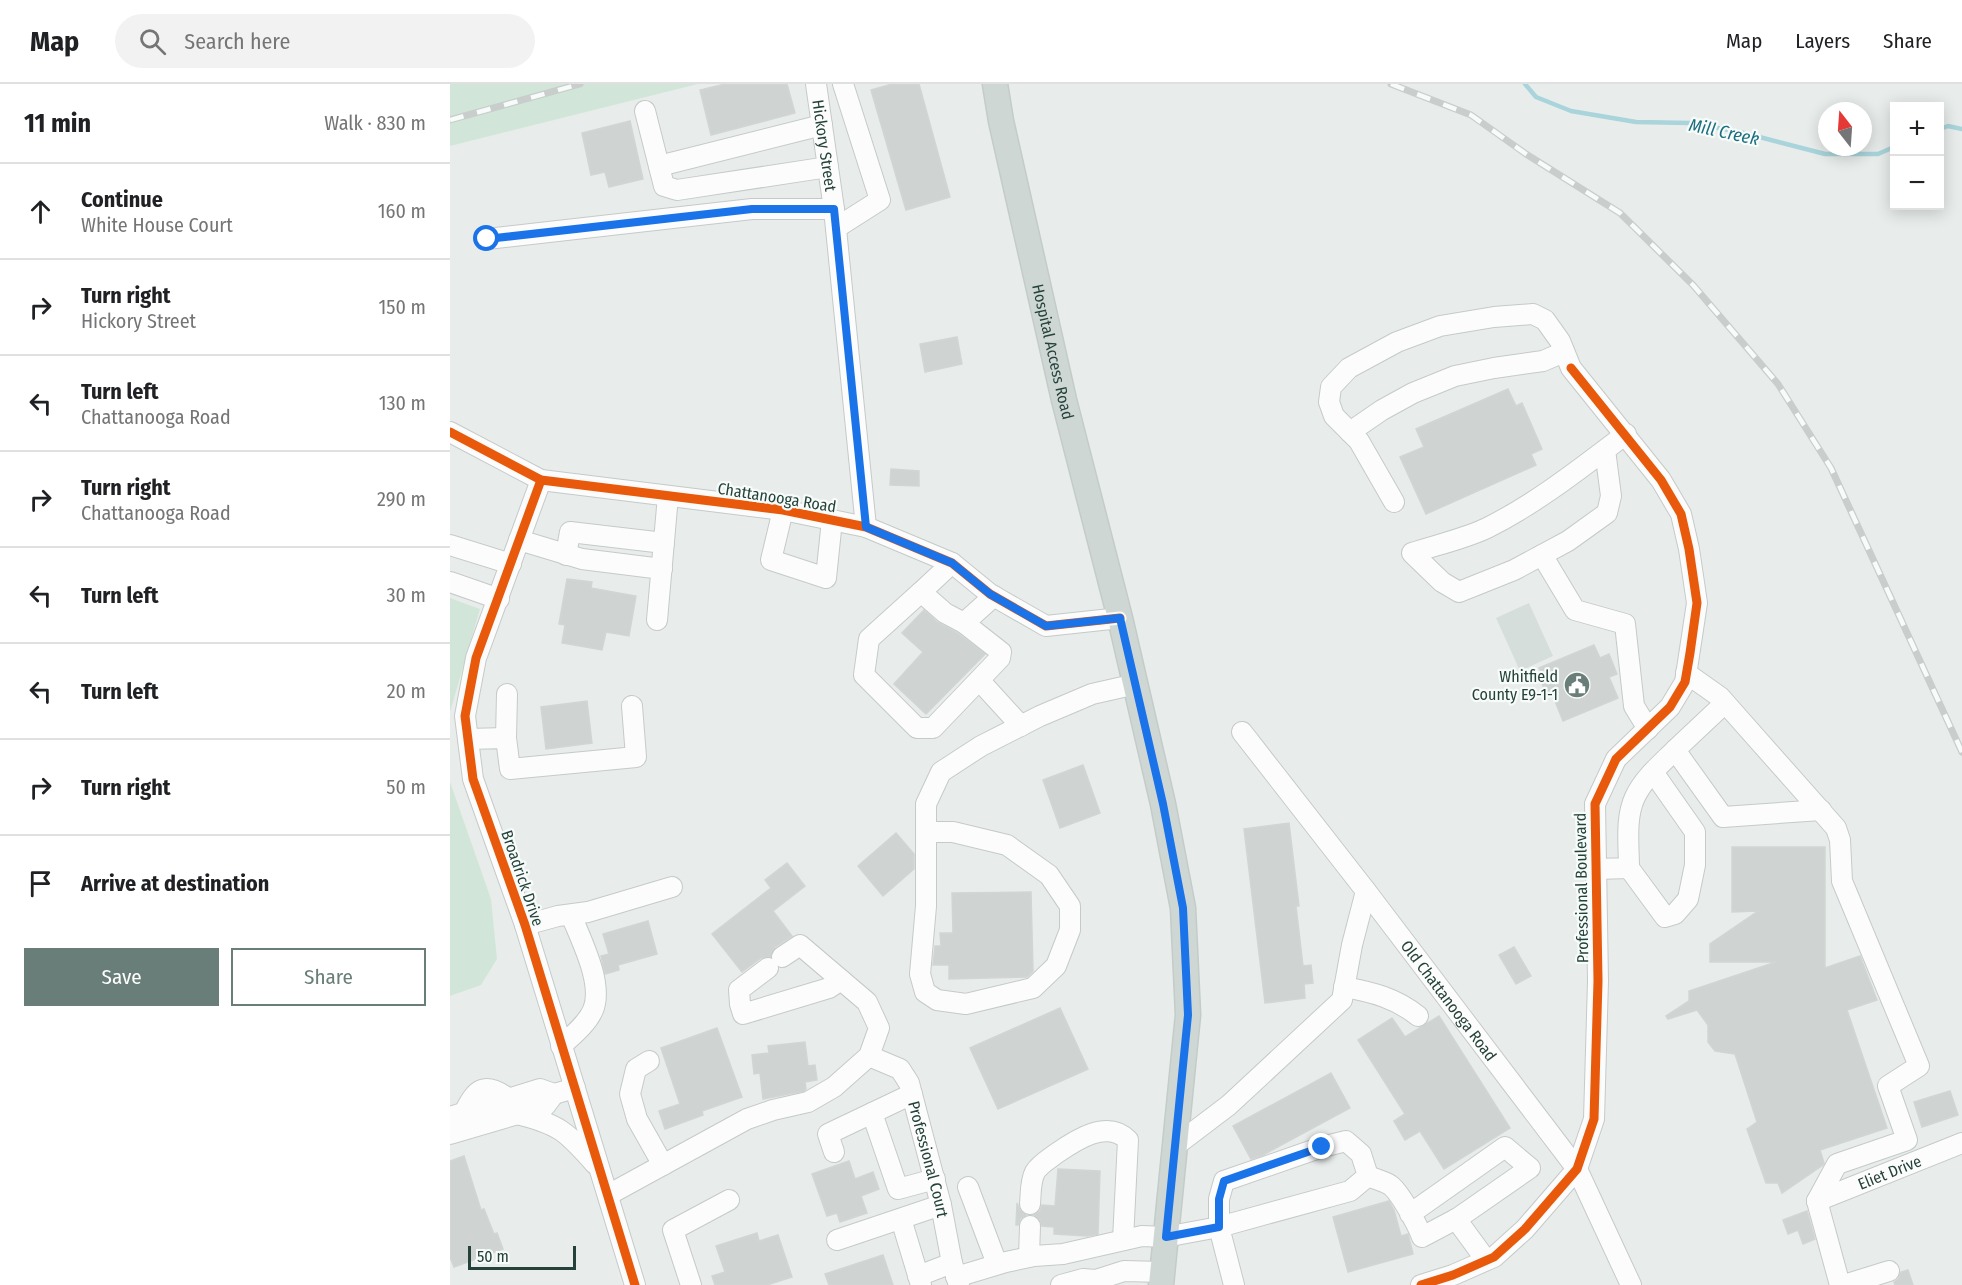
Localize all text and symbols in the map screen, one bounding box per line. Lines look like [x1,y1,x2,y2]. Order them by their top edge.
search box [115,14,535,68]
text: Map [30,25,79,58]
icon: search [136,25,169,58]
text: Search here [184,28,290,55]
text: Map [1726,28,1762,54]
text: Layers [1795,28,1850,54]
text: Share [1883,28,1932,54]
street label: Hickory Street [808,98,840,193]
north arrow [1818,102,1872,156]
map controls [1890,102,1944,210]
button: + [1890,102,1944,156]
text: 11 min [24,108,91,139]
text: Walk · 830 m [324,111,426,135]
water label: Mill Creek [1687,114,1761,150]
button: − [1890,156,1944,210]
text: Continue [81,186,163,213]
icon: ahead [24,195,57,228]
text: 160 m [378,199,426,223]
text: White House Court [81,213,233,237]
route start [473,225,499,251]
text: Turn right [81,282,170,309]
street label: Hospital Access Road [1028,282,1078,421]
icon: right [24,291,57,324]
text: 150 m [379,295,426,319]
text: Hickory Street [81,309,196,333]
text: Turn left [81,378,159,405]
icon: left [24,387,57,420]
text: 130 m [379,391,426,415]
text: Chattanooga Road [81,405,231,429]
text: Turn right [81,474,170,501]
street label: Chattanooga Road [716,479,838,516]
icon: right [24,483,57,516]
text: 290 m [377,487,426,511]
text: Chattanooga Road [81,501,231,525]
icon: left [24,579,57,612]
text: Turn left [81,582,159,609]
text: 30 m [386,583,426,607]
place label: Whitfield County E9-1-1 [1472,667,1558,704]
public building icon: Whitfield County E9-1-1 [1562,670,1592,700]
icon: left [24,675,57,708]
text: Turn left [81,678,159,705]
text: 20 m [387,679,426,703]
icon: right [24,771,57,804]
text: Turn right [81,774,170,801]
text: 50 m [386,775,426,799]
street label: Professional Boulevard [1571,813,1592,963]
street label: Broadrick Drive [497,828,548,929]
icon: arrive [24,867,57,900]
text: Arrive at destination [81,870,269,897]
street label: Old Chattanooga Road [1397,937,1500,1065]
button: Save [24,948,219,1006]
button: Share [231,948,426,1006]
street label: Professional Court [904,1099,952,1220]
route end [1308,1133,1334,1159]
street label: Eliet Drive [1855,1151,1924,1194]
scale bar [468,1243,576,1270]
text: 50 m [477,1247,509,1266]

